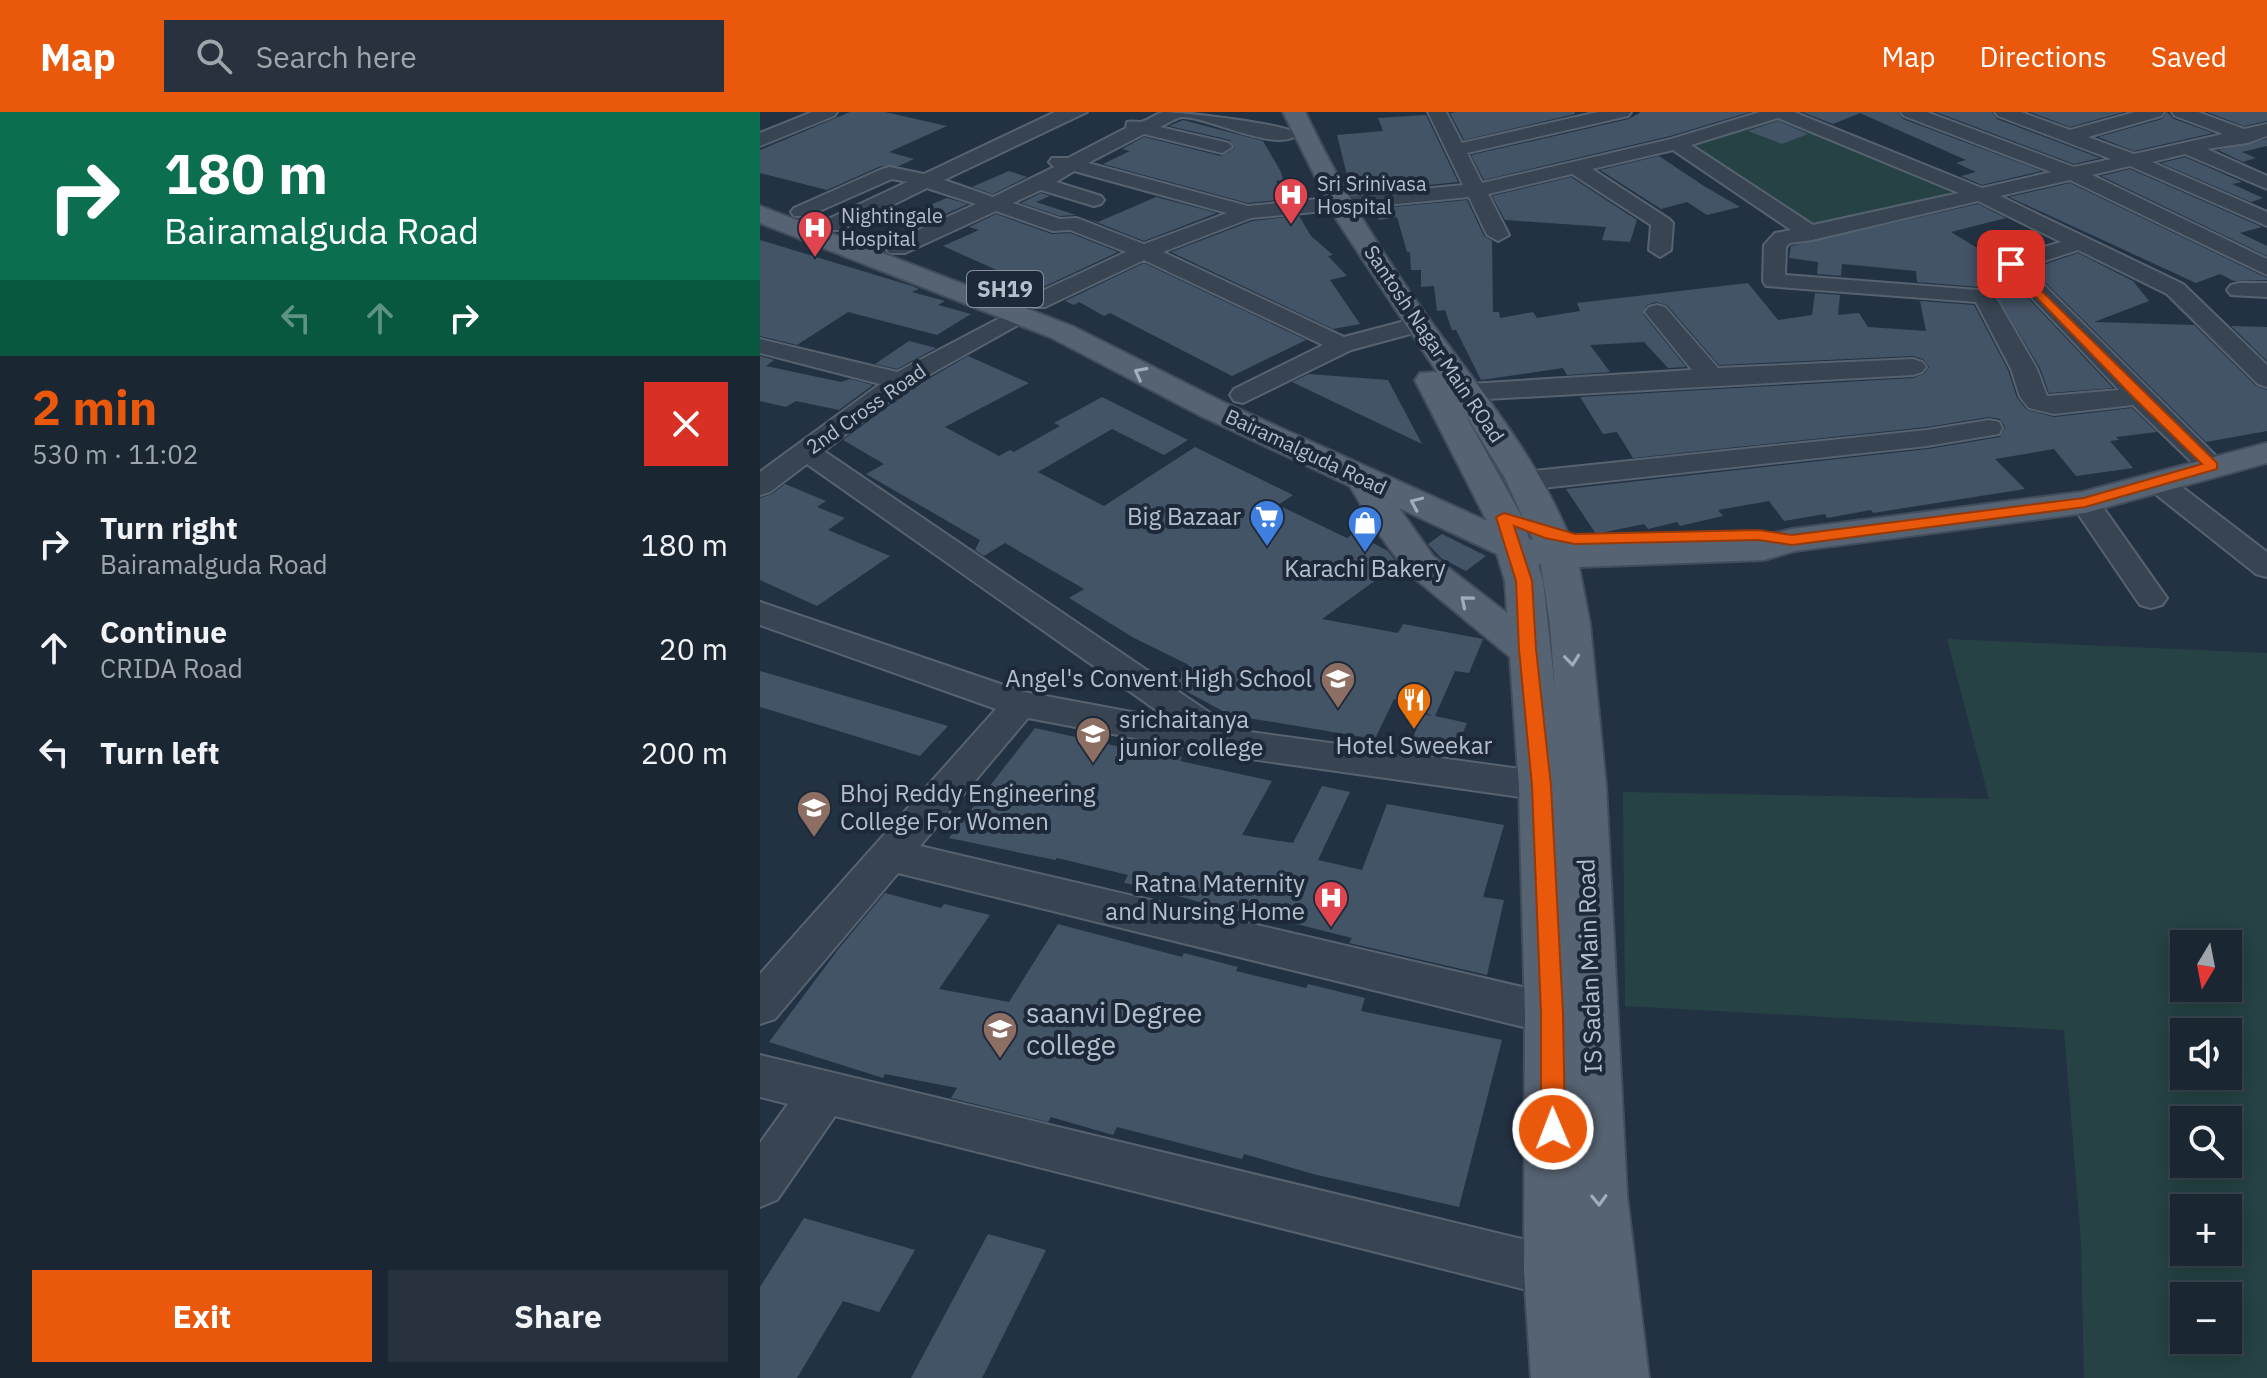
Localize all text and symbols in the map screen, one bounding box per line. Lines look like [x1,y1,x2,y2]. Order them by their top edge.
search box [164,20,724,92]
text: Map [40,32,116,81]
icon: search [192,34,236,78]
text: Search here [256,37,417,76]
text: Map [1881,38,1935,75]
text: Directions [1979,38,2107,75]
text: Saved [2151,38,2227,75]
text: 180 m [164,137,328,209]
icon: right [32,144,136,248]
place label: Sri Srinivasa Hospital [1317,170,1427,220]
hospital icon: Sri Srinivasa Hospital [1272,176,1310,226]
place label: Nightingale Hospital [841,202,943,252]
text: Bairamalguda Road [164,207,479,254]
hospital icon: Nightingale Hospital [796,209,834,259]
pin [1977,230,2045,298]
street label: Santosh Nagar Main ROad [1358,240,1511,448]
icon: arrive [1989,242,2033,286]
road number: SH19 [967,271,1043,307]
icon: left [274,296,318,340]
icon: ahead [358,296,402,340]
icon: right [442,296,486,340]
street label: 2nd Cross Road [800,357,931,460]
one-way arrow [1135,367,1149,383]
text: 2 min [32,376,157,438]
button: close [644,382,728,466]
street label: Bairamalguda Road [1221,402,1391,501]
text: 530 m · 11:02 [32,437,198,471]
one-way arrow [1410,497,1425,513]
supermarket icon: Big Bazaar [1248,498,1286,548]
place label: Big Bazaar [1127,500,1241,532]
shop icon: Karachi Bakery [1346,504,1384,554]
text: Turn right [100,508,238,547]
icon: right [32,522,76,566]
text: 180 m [641,525,728,564]
text: Bairamalguda Road [100,547,328,581]
place label: Karachi Bakery [1284,552,1446,584]
one-way arrow [1461,596,1476,611]
text: Continue [100,612,227,651]
icon: ahead [32,626,76,670]
text: 20 m [659,629,728,668]
text: CRIDA Road [100,651,243,685]
one-way arrow [1563,654,1580,667]
school or university icon: Angel's Convent High School [1319,660,1357,710]
place label: Angel's Convent High School [1005,662,1312,694]
restaurant icon: Hotel Sweekar [1395,681,1433,731]
place label: srichaitanya junior college [1119,703,1263,763]
school or university icon: srichaitanya junior college [1074,715,1112,765]
place label: Hotel Sweekar [1336,729,1493,761]
icon: left [32,730,76,774]
text: Turn left [100,733,219,772]
text: 200 m [641,733,728,772]
place label: Bhoj Reddy Engineering College For Women [840,777,1096,837]
school or university icon: Bhoj Reddy Engineering College For Women [795,789,833,839]
street label: IS Sadan Main Road [1569,858,1609,1074]
place label: Ratna Maternity and Nursing Home [1105,867,1305,927]
hospital icon: Ratna Maternity and Nursing Home [1312,879,1350,929]
north arrow [2170,930,2242,1002]
map controls [2170,930,2242,1354]
place label: saanvi Degree college [1026,994,1202,1063]
school or university icon: saanvi Degree college [981,1010,1019,1060]
button: sound [2170,1018,2242,1090]
position arrow [1511,1087,1595,1171]
button: search [2170,1106,2242,1178]
one-way arrow [1590,1194,1607,1207]
button: + [2170,1194,2242,1266]
button: Exit [32,1270,372,1362]
button: Share [388,1270,728,1362]
button: − [2170,1282,2242,1354]

